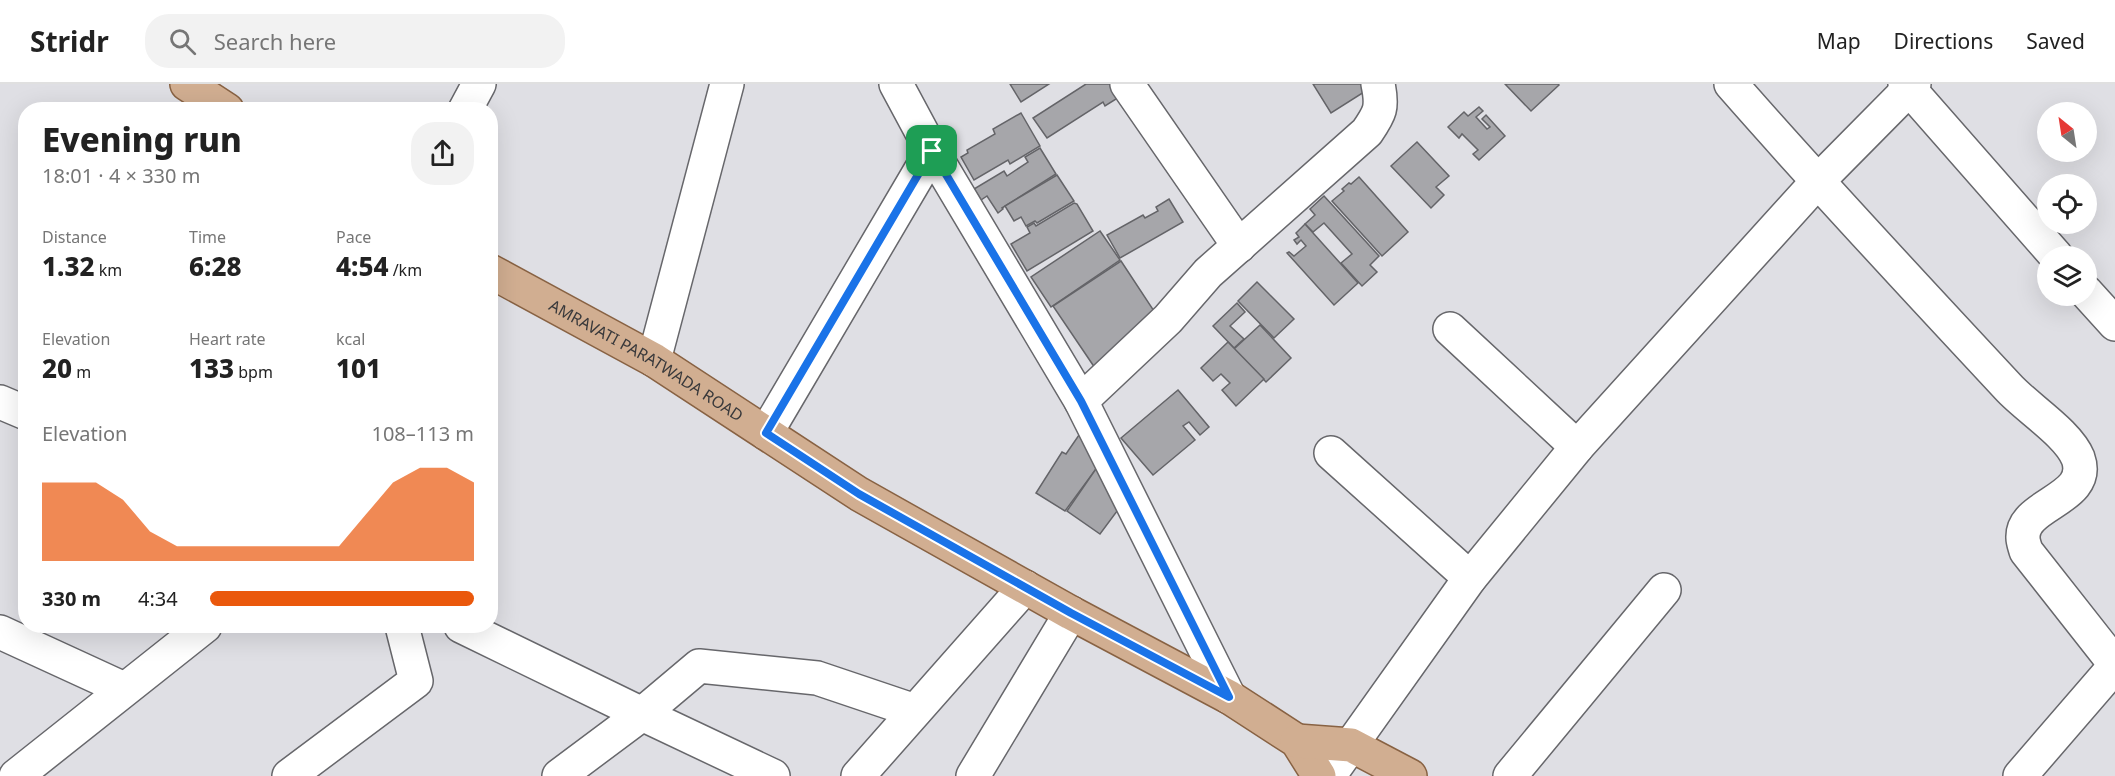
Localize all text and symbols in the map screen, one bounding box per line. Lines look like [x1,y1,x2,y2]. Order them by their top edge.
search box [145,14,565,68]
text: Stridr [30,22,109,60]
icon: search [166,25,199,58]
text: Search here [214,26,336,56]
text: Map [1817,27,1861,55]
text: Directions [1894,27,1993,55]
text: Saved [2026,27,2085,55]
north arrow [2037,102,2097,162]
map controls [2037,102,2097,306]
text: Evening run [42,117,242,162]
button: share [411,122,474,185]
pin [906,125,957,176]
icon: arrive [915,134,948,167]
text: 18:01 · 4 × 330 m [42,162,200,189]
button: locate [2037,174,2097,234]
text: Distance [42,226,107,248]
text: Time [189,226,226,248]
text: Pace [336,226,371,248]
button: layers [2037,246,2097,306]
text: 1.32 [42,248,95,284]
text: 6:28 [189,248,242,284]
text: 4:54 [336,248,389,284]
text: km [95,259,122,281]
text: /km [389,259,422,281]
street label: AMRAVATI PARATWADA ROAD [545,294,748,426]
text: Elevation [42,328,110,350]
text: Heart rate [189,328,265,350]
text: kcal [336,328,365,350]
text: 20 [42,350,72,386]
text: 133 [189,350,234,386]
text: 101 [336,350,381,386]
text: m [72,361,91,383]
text: bpm [234,361,273,383]
text: Elevation [42,420,127,447]
text: 108–113 m [371,420,474,447]
text: 330 m [42,585,101,612]
text: 4:34 [138,585,178,612]

